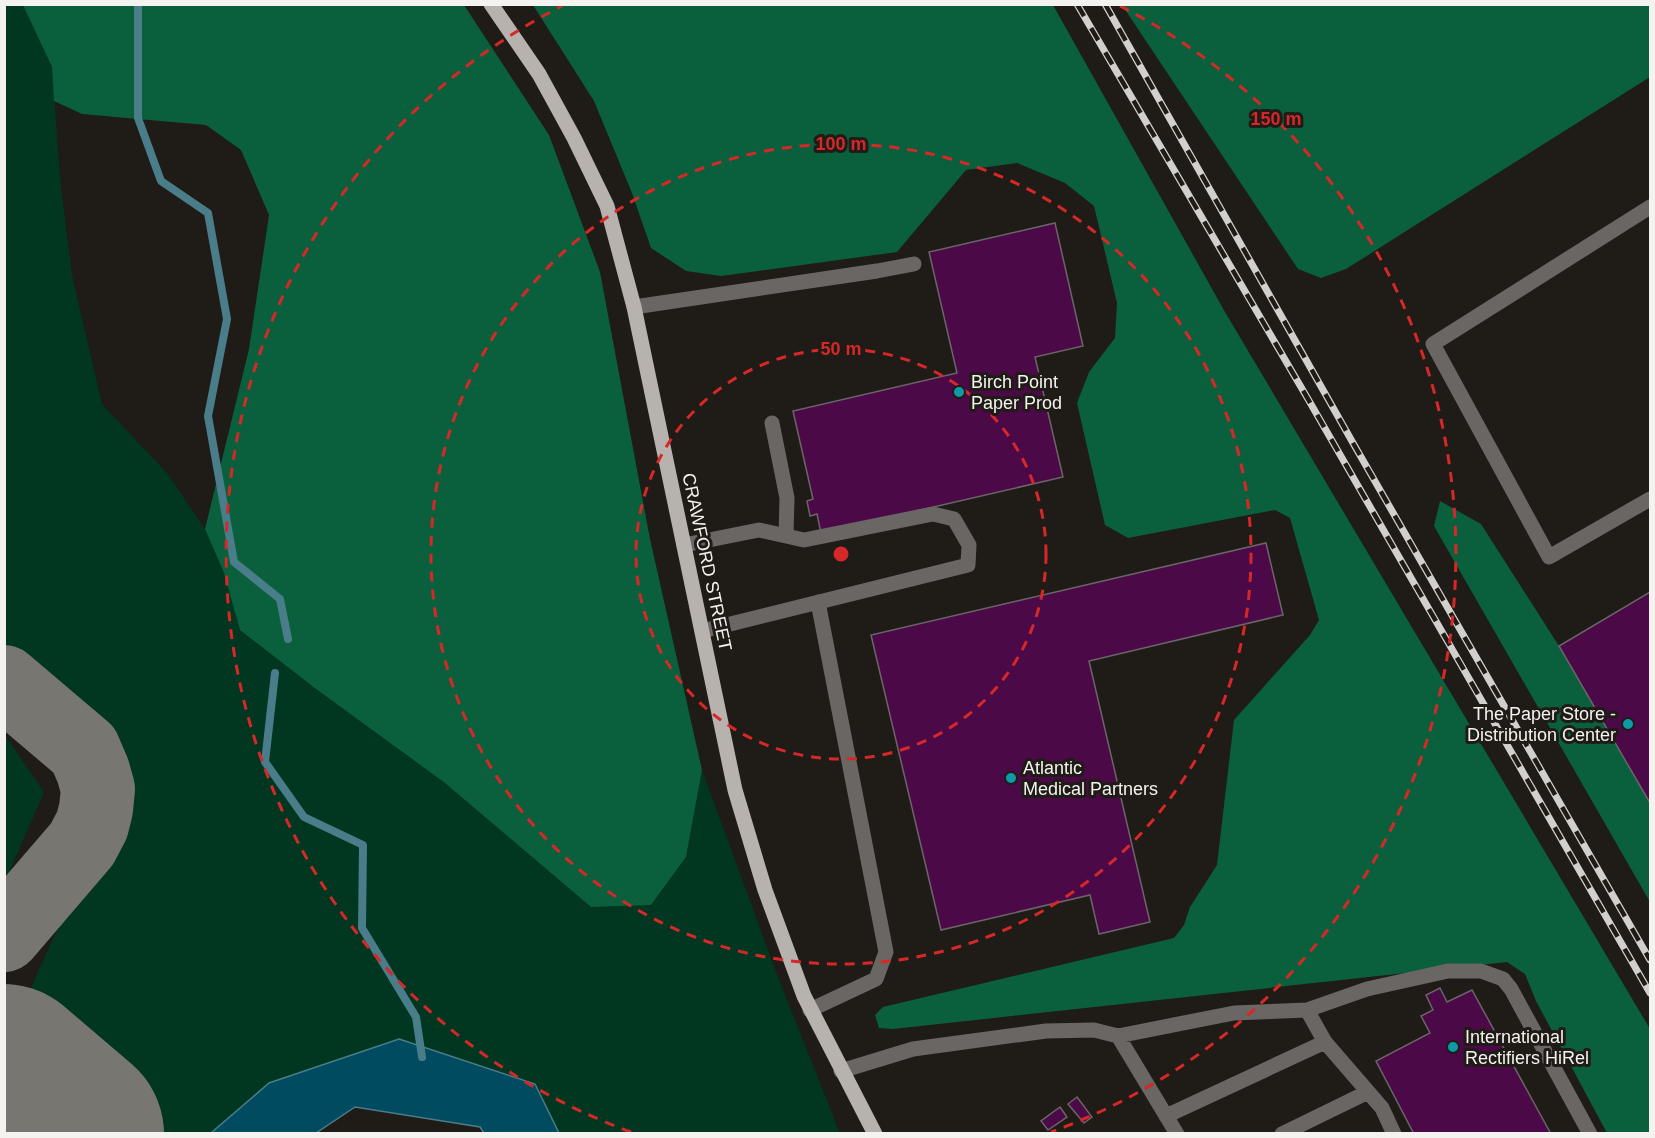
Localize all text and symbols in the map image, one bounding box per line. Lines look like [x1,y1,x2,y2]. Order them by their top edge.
text: 150 m [1250,109,1302,129]
text: 100 m [815,134,867,154]
text: 50 m [820,339,862,359]
place label: Birch Point Paper Prod [971,372,1062,413]
marker: Birch Point Paper Prod [952,385,966,399]
street label: CRAWFORD STREET [678,471,736,653]
centre of rings [831,544,851,564]
place label: The Paper Store - Distribution Center [1467,704,1616,745]
marker: The Paper Store - Distribution Center [1621,717,1635,731]
place label: Atlantic Medical Partners [1023,758,1158,799]
marker: Atlantic Medical Partners [1004,771,1018,785]
place label: International Rectifiers HiRel [1465,1027,1589,1068]
marker: International Rectifiers HiRel [1446,1040,1460,1054]

